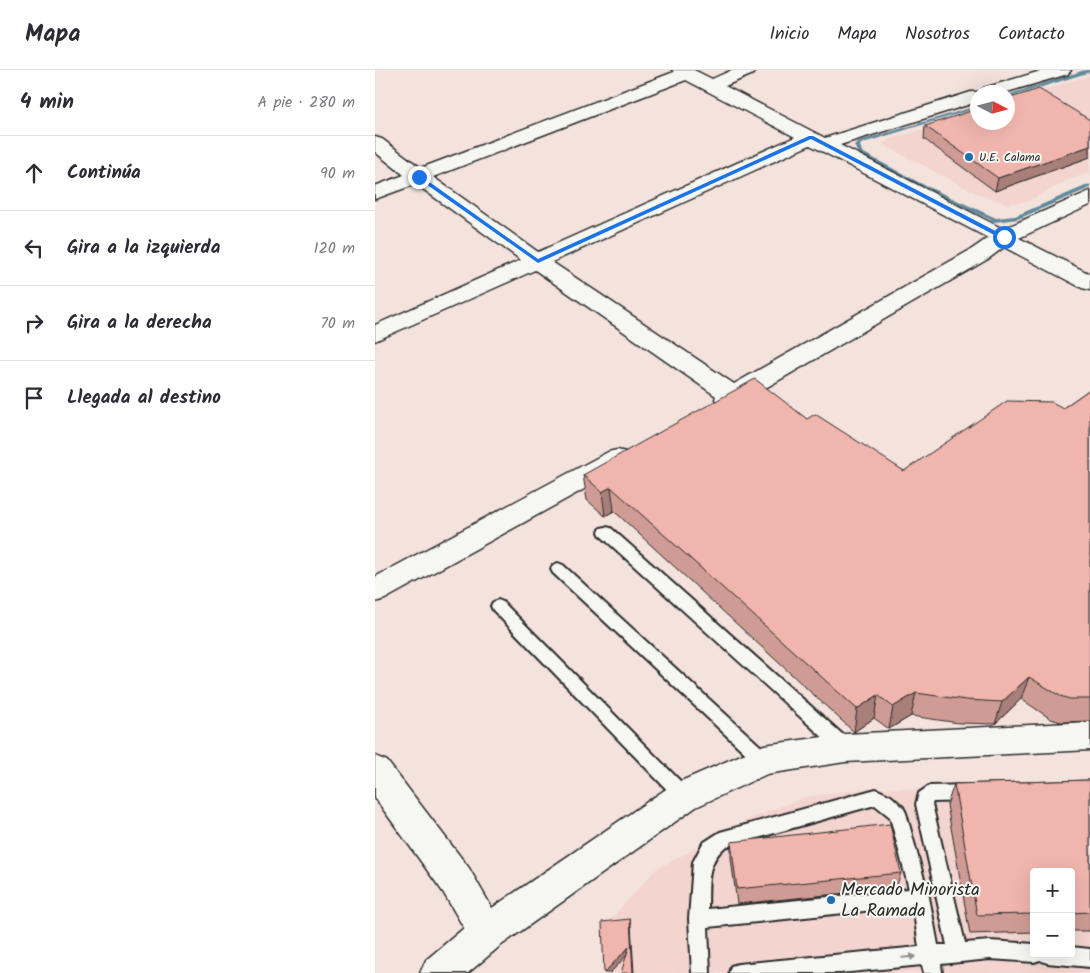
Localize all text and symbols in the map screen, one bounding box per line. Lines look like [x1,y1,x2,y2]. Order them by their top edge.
text: Mapa [25,15,81,54]
text: Inicio [769,20,809,49]
text: Mapa [837,20,877,49]
text: Nosotros [905,20,970,49]
text: Contacto [998,20,1065,49]
north arrow [970,85,1015,130]
text: 4 min [20,86,74,119]
text: A pie · 280 m [257,90,355,115]
place label: U.E. Calama [979,148,1041,167]
marker: U.E. Calama [963,151,975,163]
text: Continúa [67,158,141,188]
icon: ahead [20,159,48,187]
text: 90 m [320,161,355,186]
route end [408,166,431,189]
route start [993,226,1016,249]
text: Gira a la izquierda [67,233,220,263]
icon: left [20,234,48,262]
text: 120 m [314,236,355,261]
text: Gira a la derecha [67,308,212,338]
icon: right [20,309,48,337]
text: 70 m [320,311,355,336]
text: Llegada al destino [67,383,221,413]
icon: arrive [20,384,48,412]
map controls [1030,868,1075,958]
button: + [1030,868,1075,913]
place label: Mercado Minorista La Ramada [841,876,980,926]
marker: Mercado Minorista La Ramada [825,894,837,906]
button: − [1030,913,1075,958]
one-way arrow [901,953,917,961]

